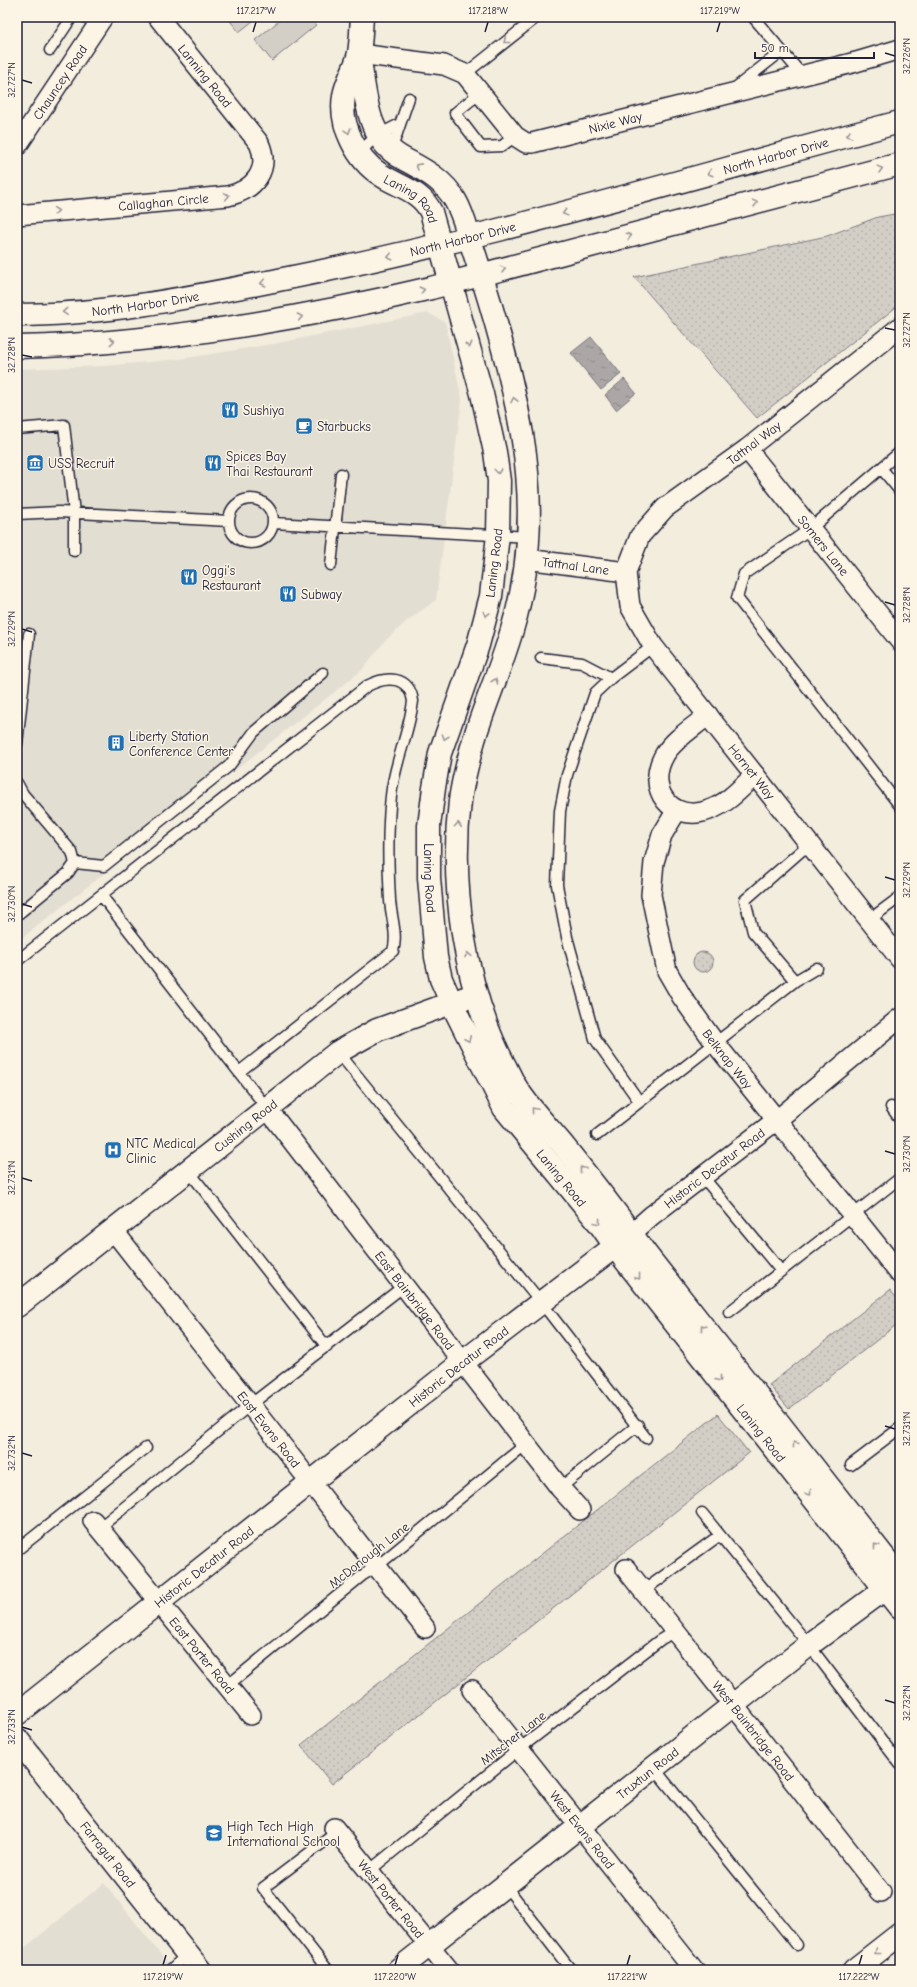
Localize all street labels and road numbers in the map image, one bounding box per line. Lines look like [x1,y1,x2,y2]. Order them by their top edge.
street label: Lanning Road [175,41,235,111]
street label: Chauncey Road [29,42,90,122]
street label: Nixie Way [587,108,644,136]
street label: North Harbor Drive [721,134,830,177]
street label: Laning Road [381,171,441,225]
street label: Callaghan Circle [118,190,210,213]
street label: North Harbor Drive [408,218,518,259]
street label: North Harbor Drive [91,288,201,319]
street label: Tattnal Way [724,418,784,468]
street label: Somers Lane [795,512,853,579]
street label: Laning Road [482,528,506,598]
street label: Tattnal Lane [541,554,611,577]
street label: Hornet Way [726,741,778,802]
street label: Laning Road [422,843,440,913]
street label: Belknap Way [700,1026,756,1092]
street label: Cushing Road [211,1096,280,1155]
street label: Historic Decatur Road [661,1125,767,1211]
street label: Laning Road [534,1146,590,1209]
street label: East Bainbridge Road [372,1248,458,1353]
street label: Historic Decatur Road [405,1323,511,1410]
street label: East Evans Road [235,1388,304,1470]
street label: Laning Road [734,1401,789,1465]
street label: McDonough Lane [326,1519,413,1591]
street label: Historic Decatur Road [151,1523,257,1610]
street label: East Porter Road [167,1614,238,1696]
street label: West Bainbridge Road [710,1678,798,1784]
street label: Mitscher Lane [477,1708,549,1768]
street label: Truxtun Road [613,1744,681,1802]
street label: West Evans Road [547,1788,618,1871]
street label: Farragut Road [78,1818,139,1890]
street label: West Porter Road [355,1856,428,1941]

